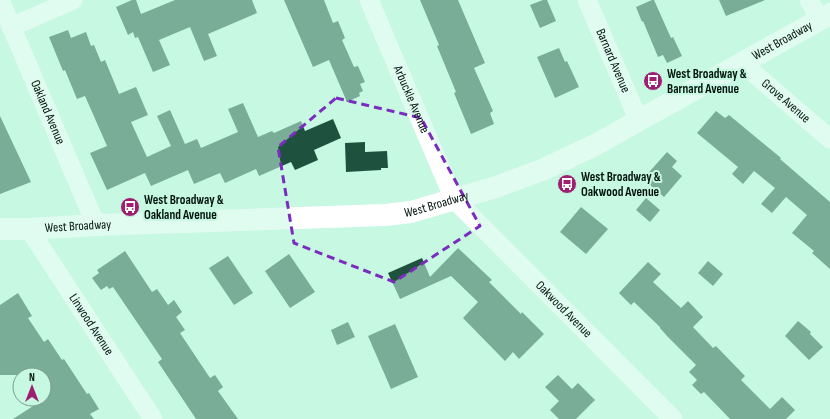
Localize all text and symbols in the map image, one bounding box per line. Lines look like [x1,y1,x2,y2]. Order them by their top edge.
street label: West Broadway [749,17,815,64]
street label: Barnard Avenue [592,26,634,95]
street label: Arbuckle Avenue [390,62,433,136]
place label: West Broadway & Barnard Avenue [667,66,747,97]
bus stop icon: West Broadway & Barnard Avenue [642,70,664,92]
street label: Grove Avenue [758,75,814,126]
street label: Oakland Avenue [27,78,69,147]
place label: West Broadway & Oakwood Avenue [581,169,661,200]
bus stop icon: West Broadway & Oakwood Avenue [556,173,578,195]
street label: West Broadway [403,187,471,221]
place label: West Broadway & Oakland Avenue [144,192,224,223]
bus stop icon: West Broadway & Oakland Avenue [119,196,141,218]
street label: West Broadway [44,216,111,236]
street label: Oakwood Avenue [532,278,595,341]
street label: Linwood Avenue [65,291,117,358]
north arrow [12,367,52,407]
text: N [29,371,35,384]

